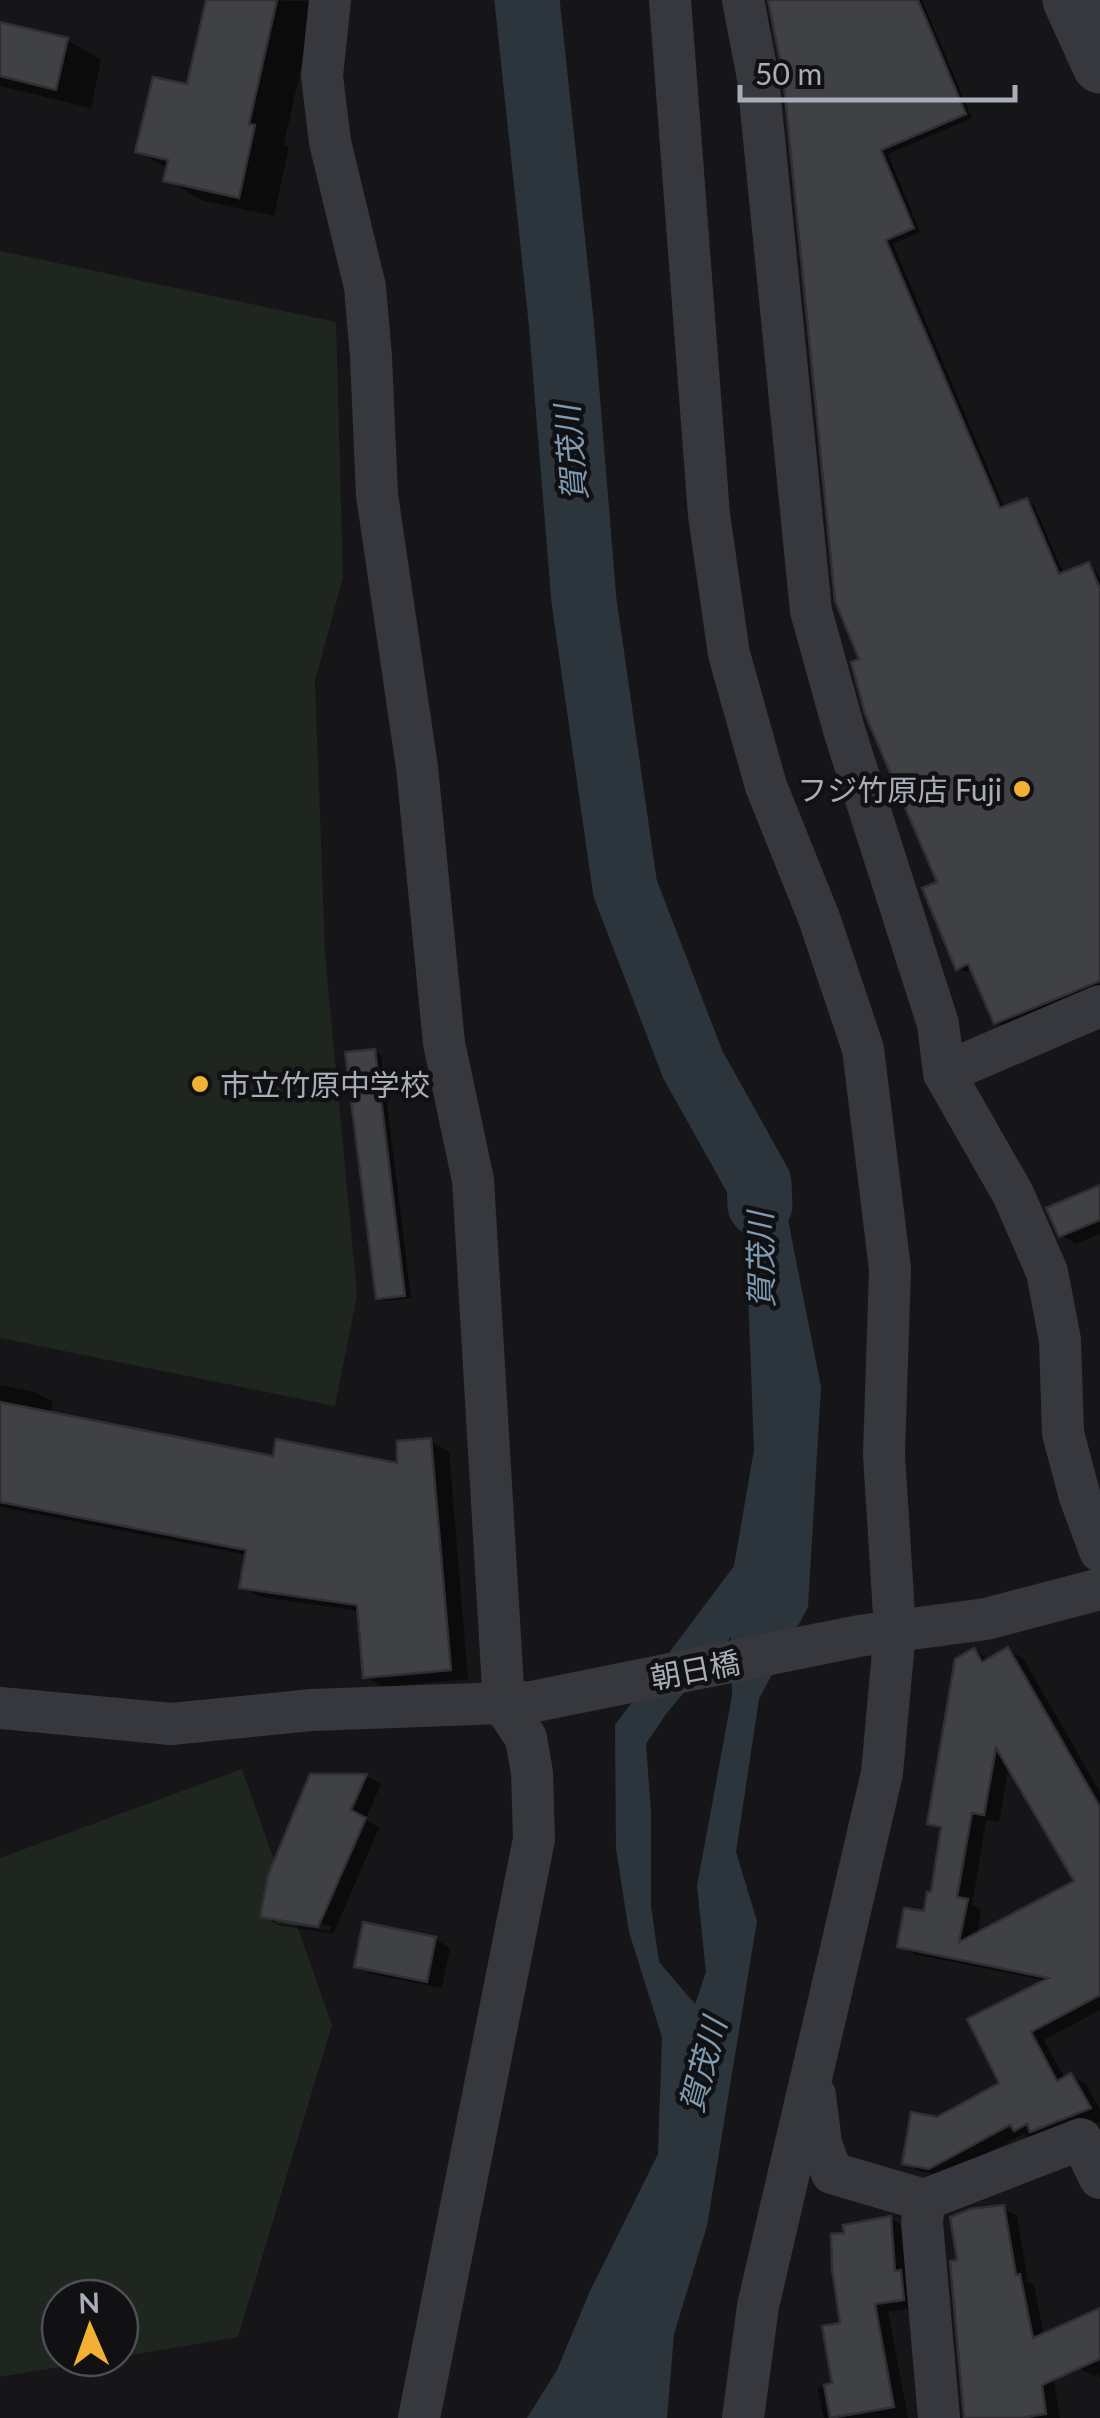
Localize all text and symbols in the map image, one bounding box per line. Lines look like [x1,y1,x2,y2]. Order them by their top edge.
scale bar [740,40,1015,102]
text: 50 m [755,55,822,91]
water label: 賀茂川 [546,401,594,503]
place label: フジ竹原店 Fuji [797,771,1002,807]
marker: フジ竹原店 Fuji [1011,778,1033,800]
place label: 市立竹原中学校 [220,1066,430,1102]
marker: 市立竹原中学校 [189,1073,211,1095]
water label: 賀茂川 [740,1209,780,1308]
street label: 朝日橋 [647,1643,743,1695]
water label: 賀茂川 [671,2011,734,2116]
north arrow [40,2278,140,2378]
text: N [78,2285,100,2319]

